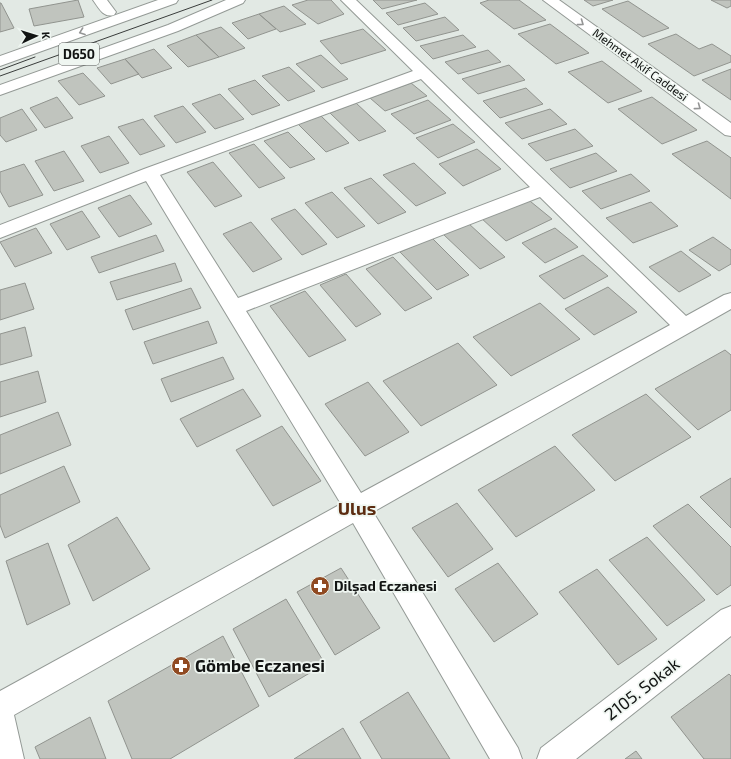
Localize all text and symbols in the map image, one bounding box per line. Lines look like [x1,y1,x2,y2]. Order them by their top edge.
north arrow [16,16,56,56]
one-way arrow [577,18,584,25]
street label: Mehmet Akif Caddesi [590,25,691,103]
one-way arrow [79,27,86,35]
text: K [40,31,53,39]
road number: D650 [59,43,99,65]
one-way arrow [694,102,701,109]
district label: Ulus [338,497,376,519]
pharmacy icon: Dilşad Eczanesi [309,575,331,597]
place label: Dilşad Eczanesi [334,577,437,595]
street label: 2105. Sokak [600,653,683,724]
pharmacy icon: Gömbe Eczanesi [170,655,192,677]
place label: Gömbe Eczanesi [195,655,325,675]

